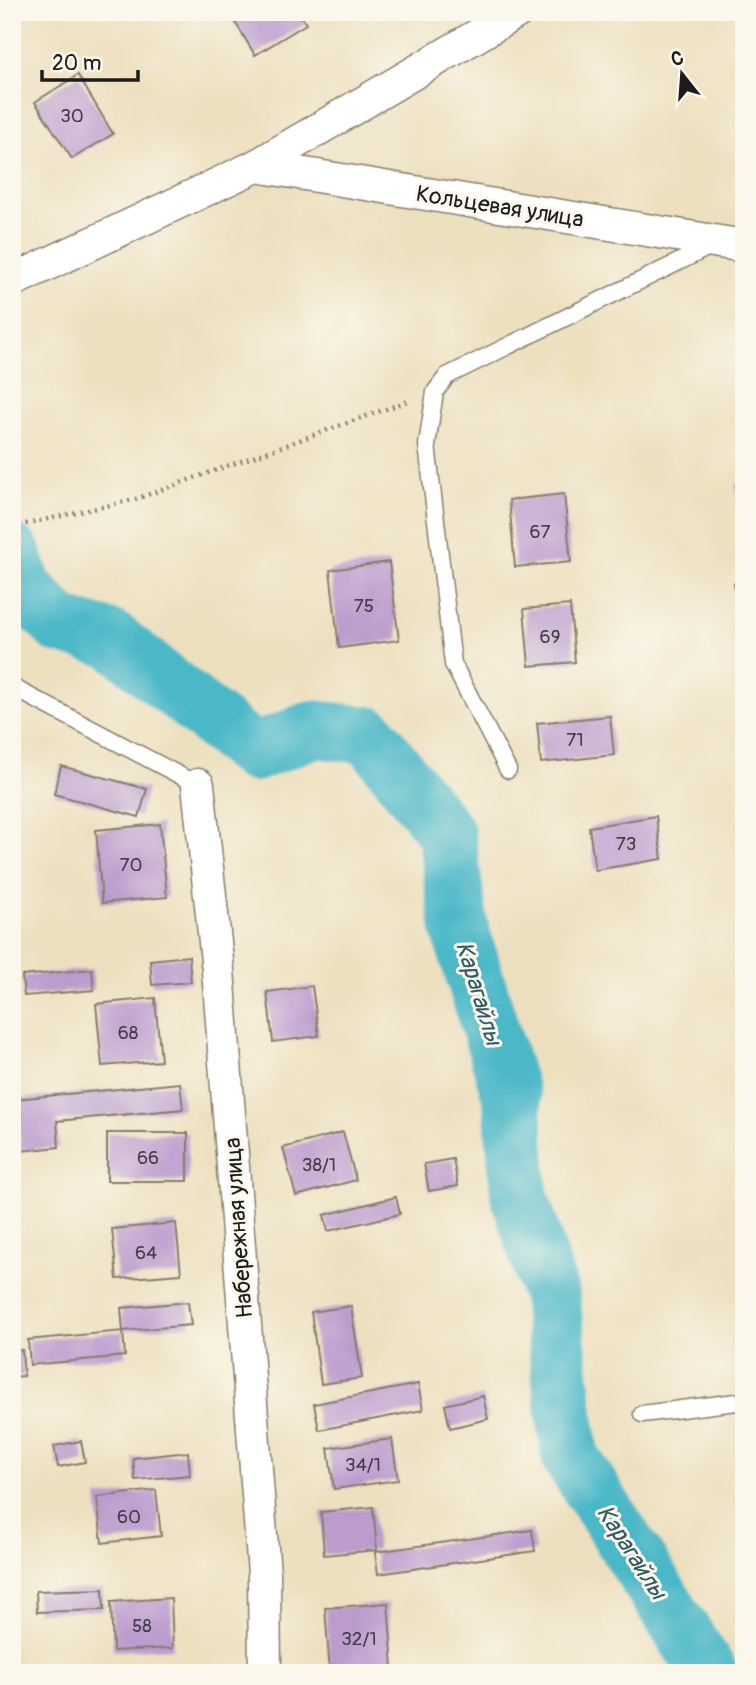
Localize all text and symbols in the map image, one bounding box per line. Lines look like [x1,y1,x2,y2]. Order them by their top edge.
scale bar [42,38,138,82]
north arrow [648,38,718,108]
text: С [668,45,687,72]
text: 20 m [52,50,101,77]
house number: 30 [60,104,84,128]
street label: Кольцевая улица [414,179,586,234]
house number: 67 [530,520,550,544]
house number: 75 [354,594,374,618]
house number: 69 [540,625,560,649]
house number: 71 [566,728,584,752]
house number: 73 [616,832,636,856]
house number: 70 [119,853,143,877]
water label: Карагайлы [449,938,508,1050]
house number: 68 [118,1021,138,1045]
street label: Набережная улица [218,1137,259,1319]
house number: 66 [137,1146,159,1170]
house number: 38/1 [302,1153,336,1177]
house number: 64 [135,1241,157,1265]
house number: 34/1 [345,1453,381,1477]
water label: Карагайлы [590,1500,674,1606]
house number: 60 [117,1505,141,1529]
house number: 58 [132,1614,152,1638]
house number: 32/1 [341,1627,377,1651]

